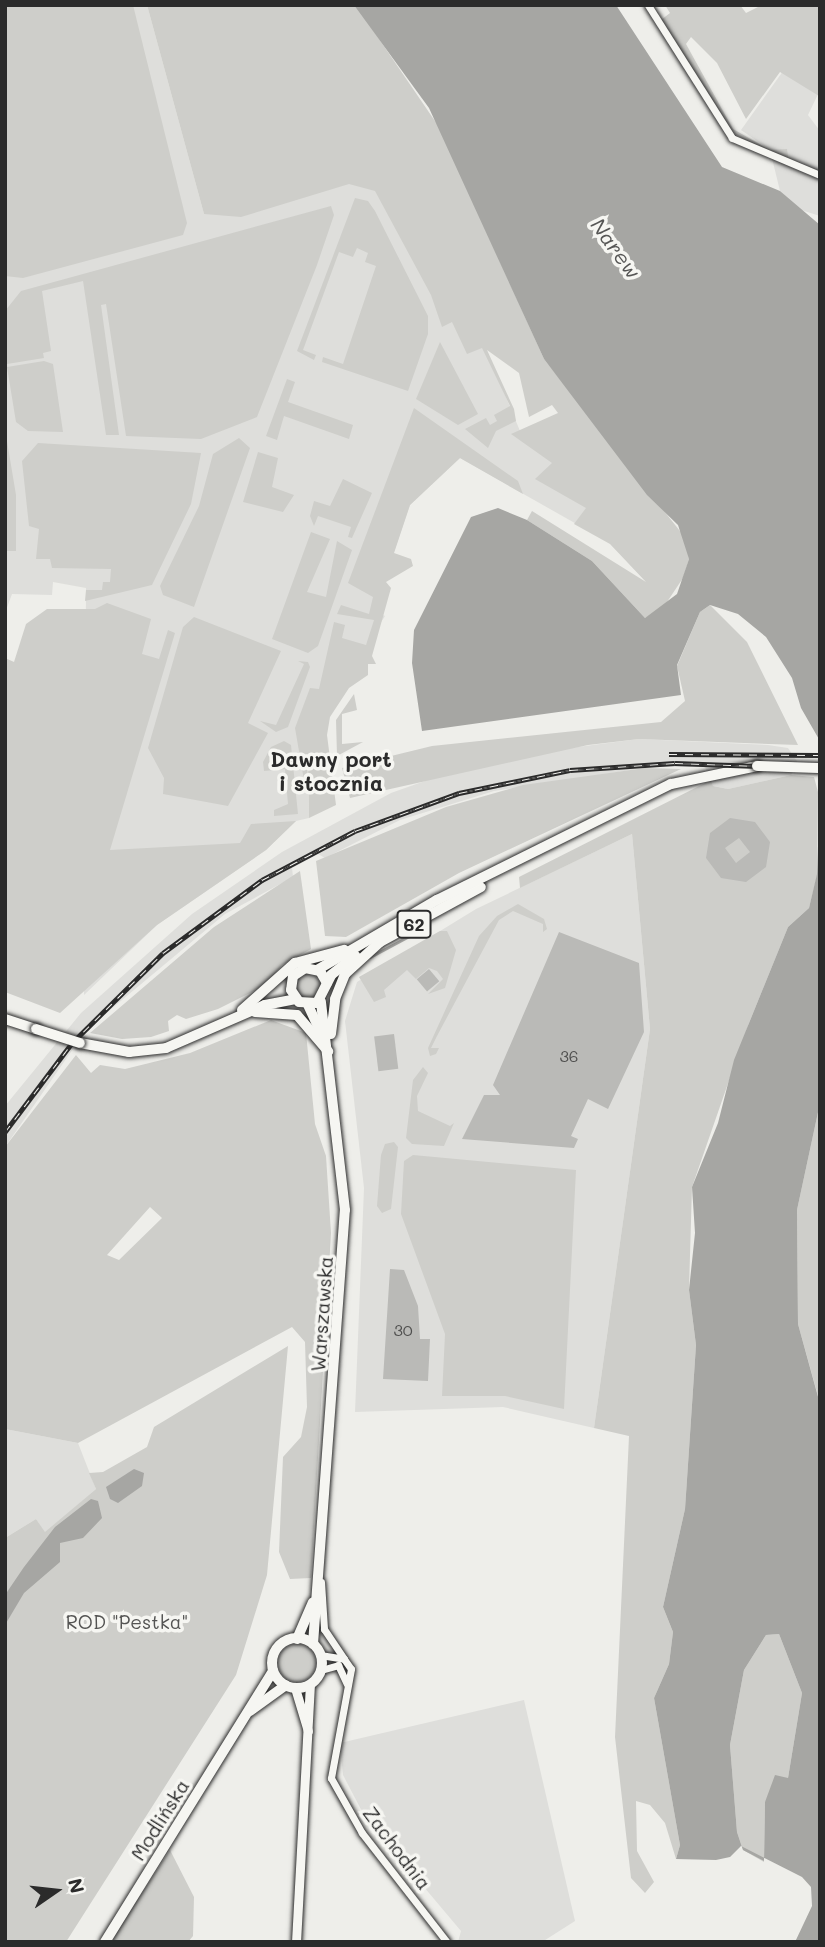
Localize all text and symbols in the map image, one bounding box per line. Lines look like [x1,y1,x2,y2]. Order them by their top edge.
water label: Narew [586,213,646,283]
district label: Dawny port i stocznia [270,746,392,796]
road number: 62 [396,909,432,939]
house number: 36 [559,1046,579,1066]
street label: Warszawska [307,1256,337,1372]
house number: 30 [393,1320,413,1340]
park label: ROD "Pestka" [66,1611,188,1633]
street label: Modlińska [126,1775,194,1865]
street label: Zachodnia [358,1802,436,1894]
north arrow [21,1856,91,1926]
text: N [63,1876,91,1896]

